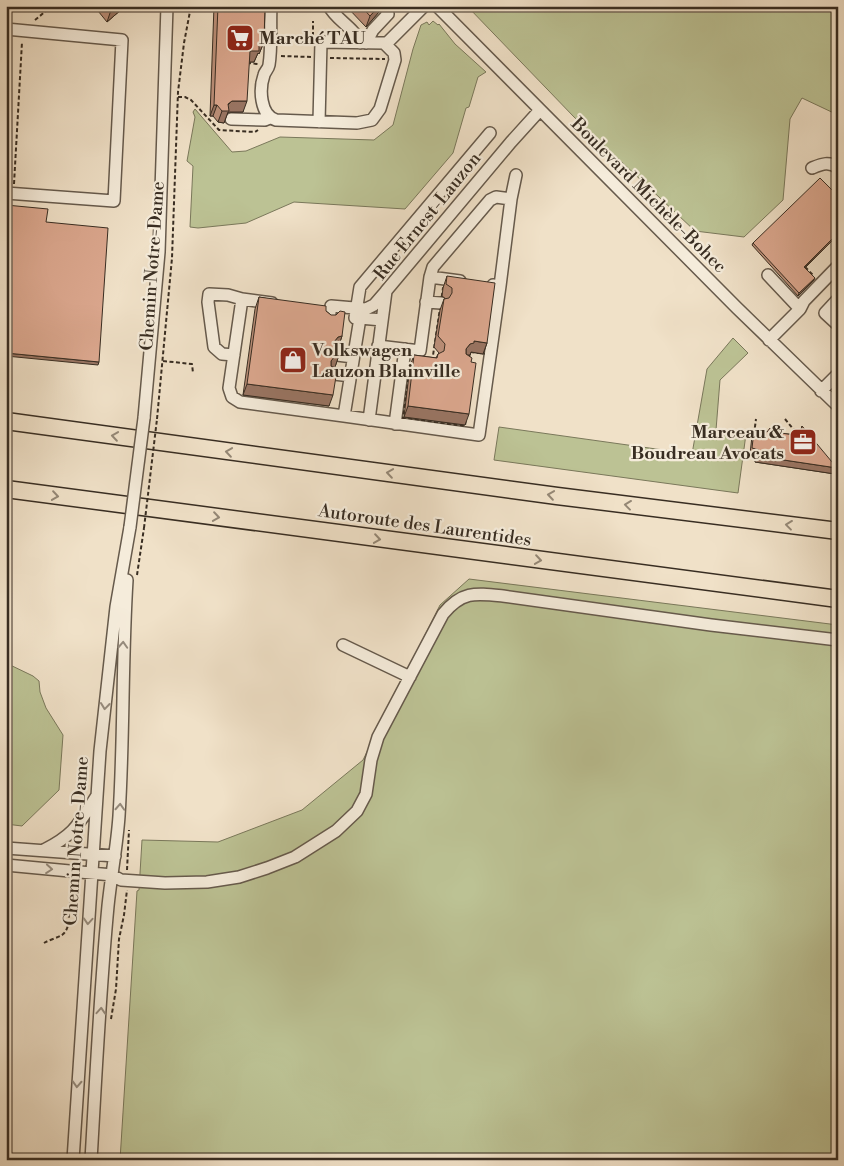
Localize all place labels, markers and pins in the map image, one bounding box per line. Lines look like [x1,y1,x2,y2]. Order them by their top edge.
supermarket icon: Marché TAU [225,23,255,53]
place label: Marché TAU [259,27,366,50]
place label: Volkswagen Lauzon Blainville [311,339,461,383]
shop icon: Volkswagen Lauzon Blainville [278,345,308,375]
place label: Marceau & Boudreau Avocats [631,421,784,465]
office icon: Marceau & Boudreau Avocats [788,427,818,457]

